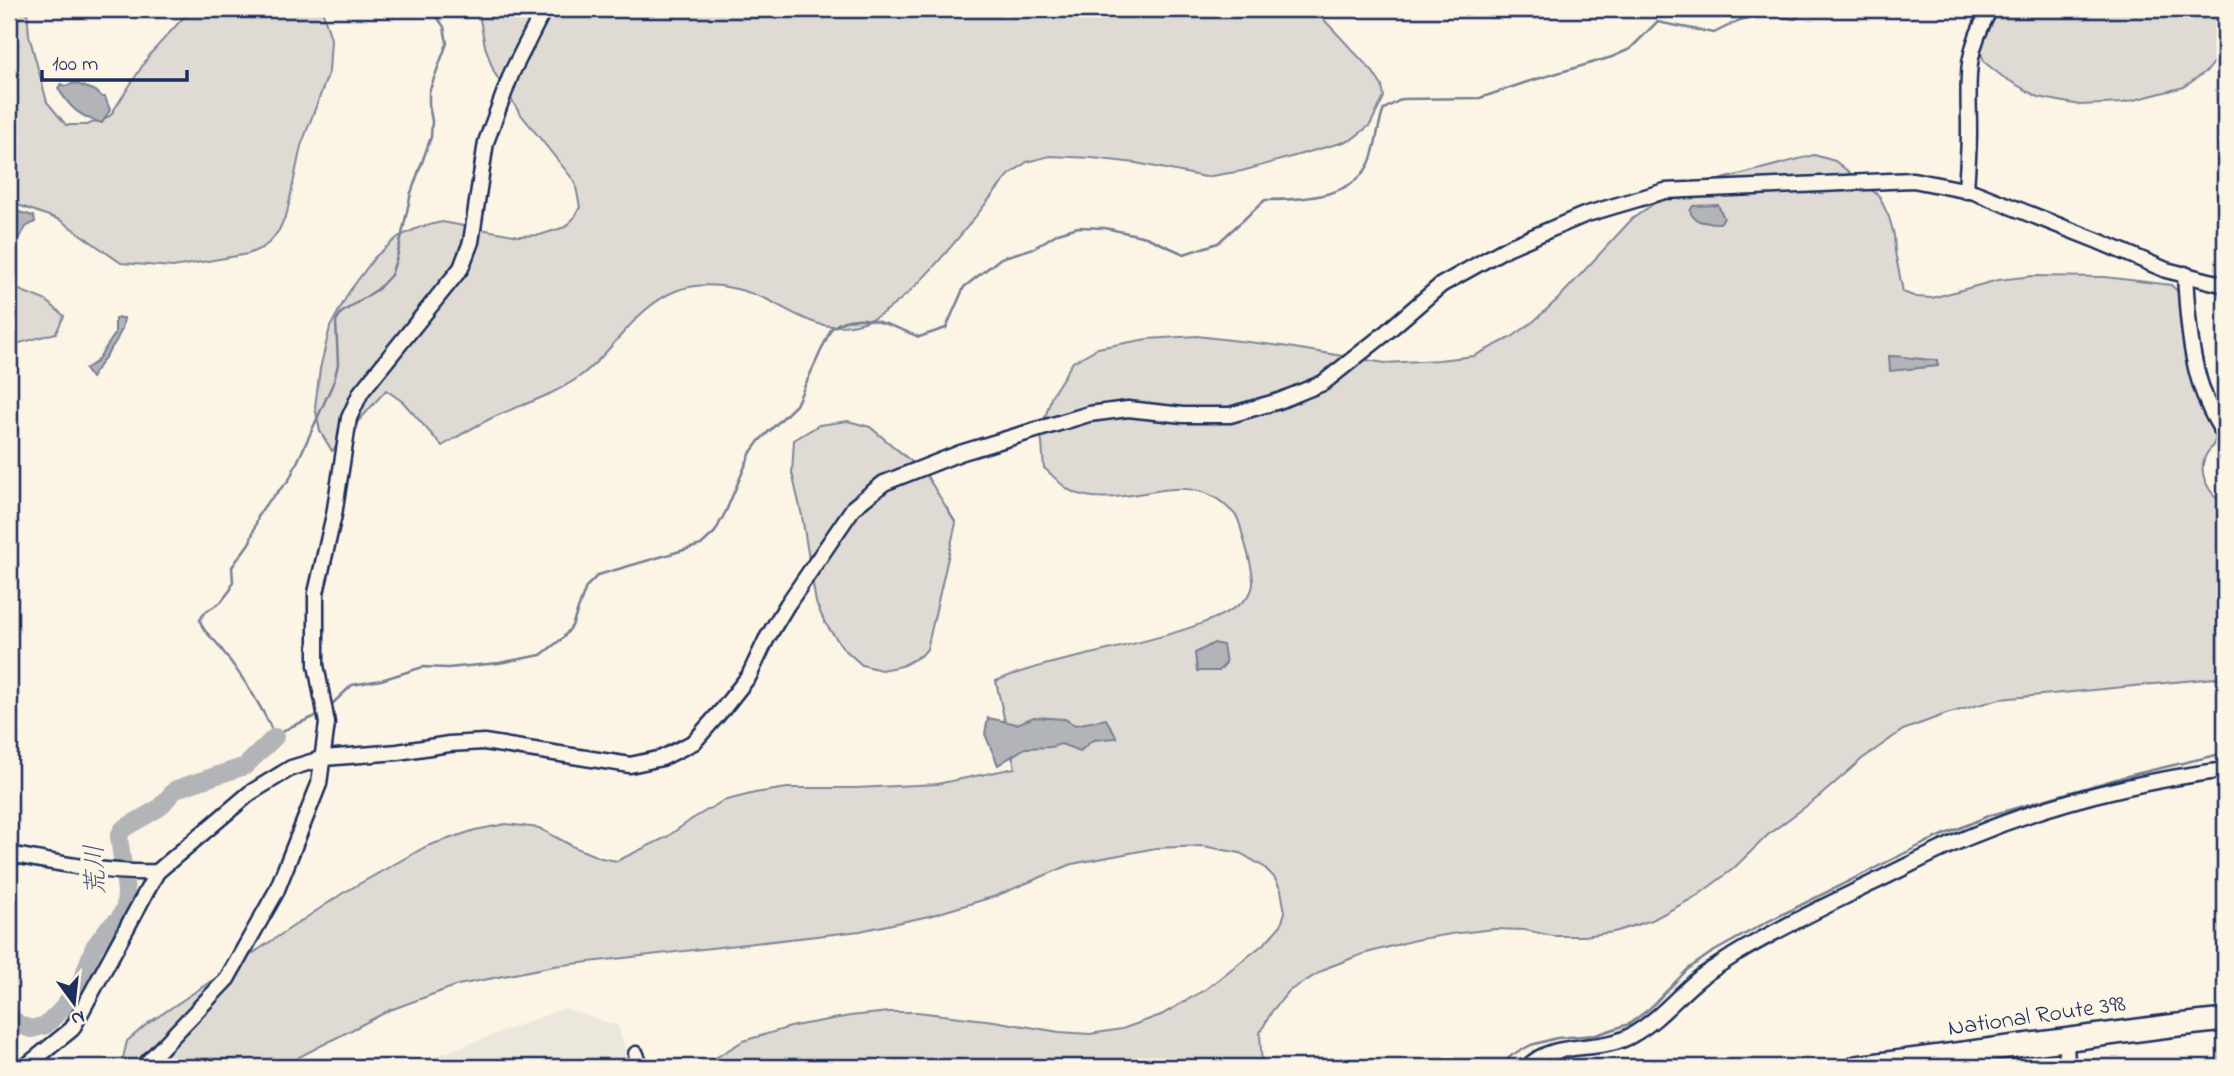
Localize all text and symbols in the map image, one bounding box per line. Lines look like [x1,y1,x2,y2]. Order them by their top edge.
scale bar [42,38,187,82]
text: 100 m [52,50,98,80]
water label: 荒川 [77,843,117,897]
north arrow [38,968,108,1038]
street label: National Route 398 [1946,987,2128,1047]
text: N [68,1002,87,1032]

